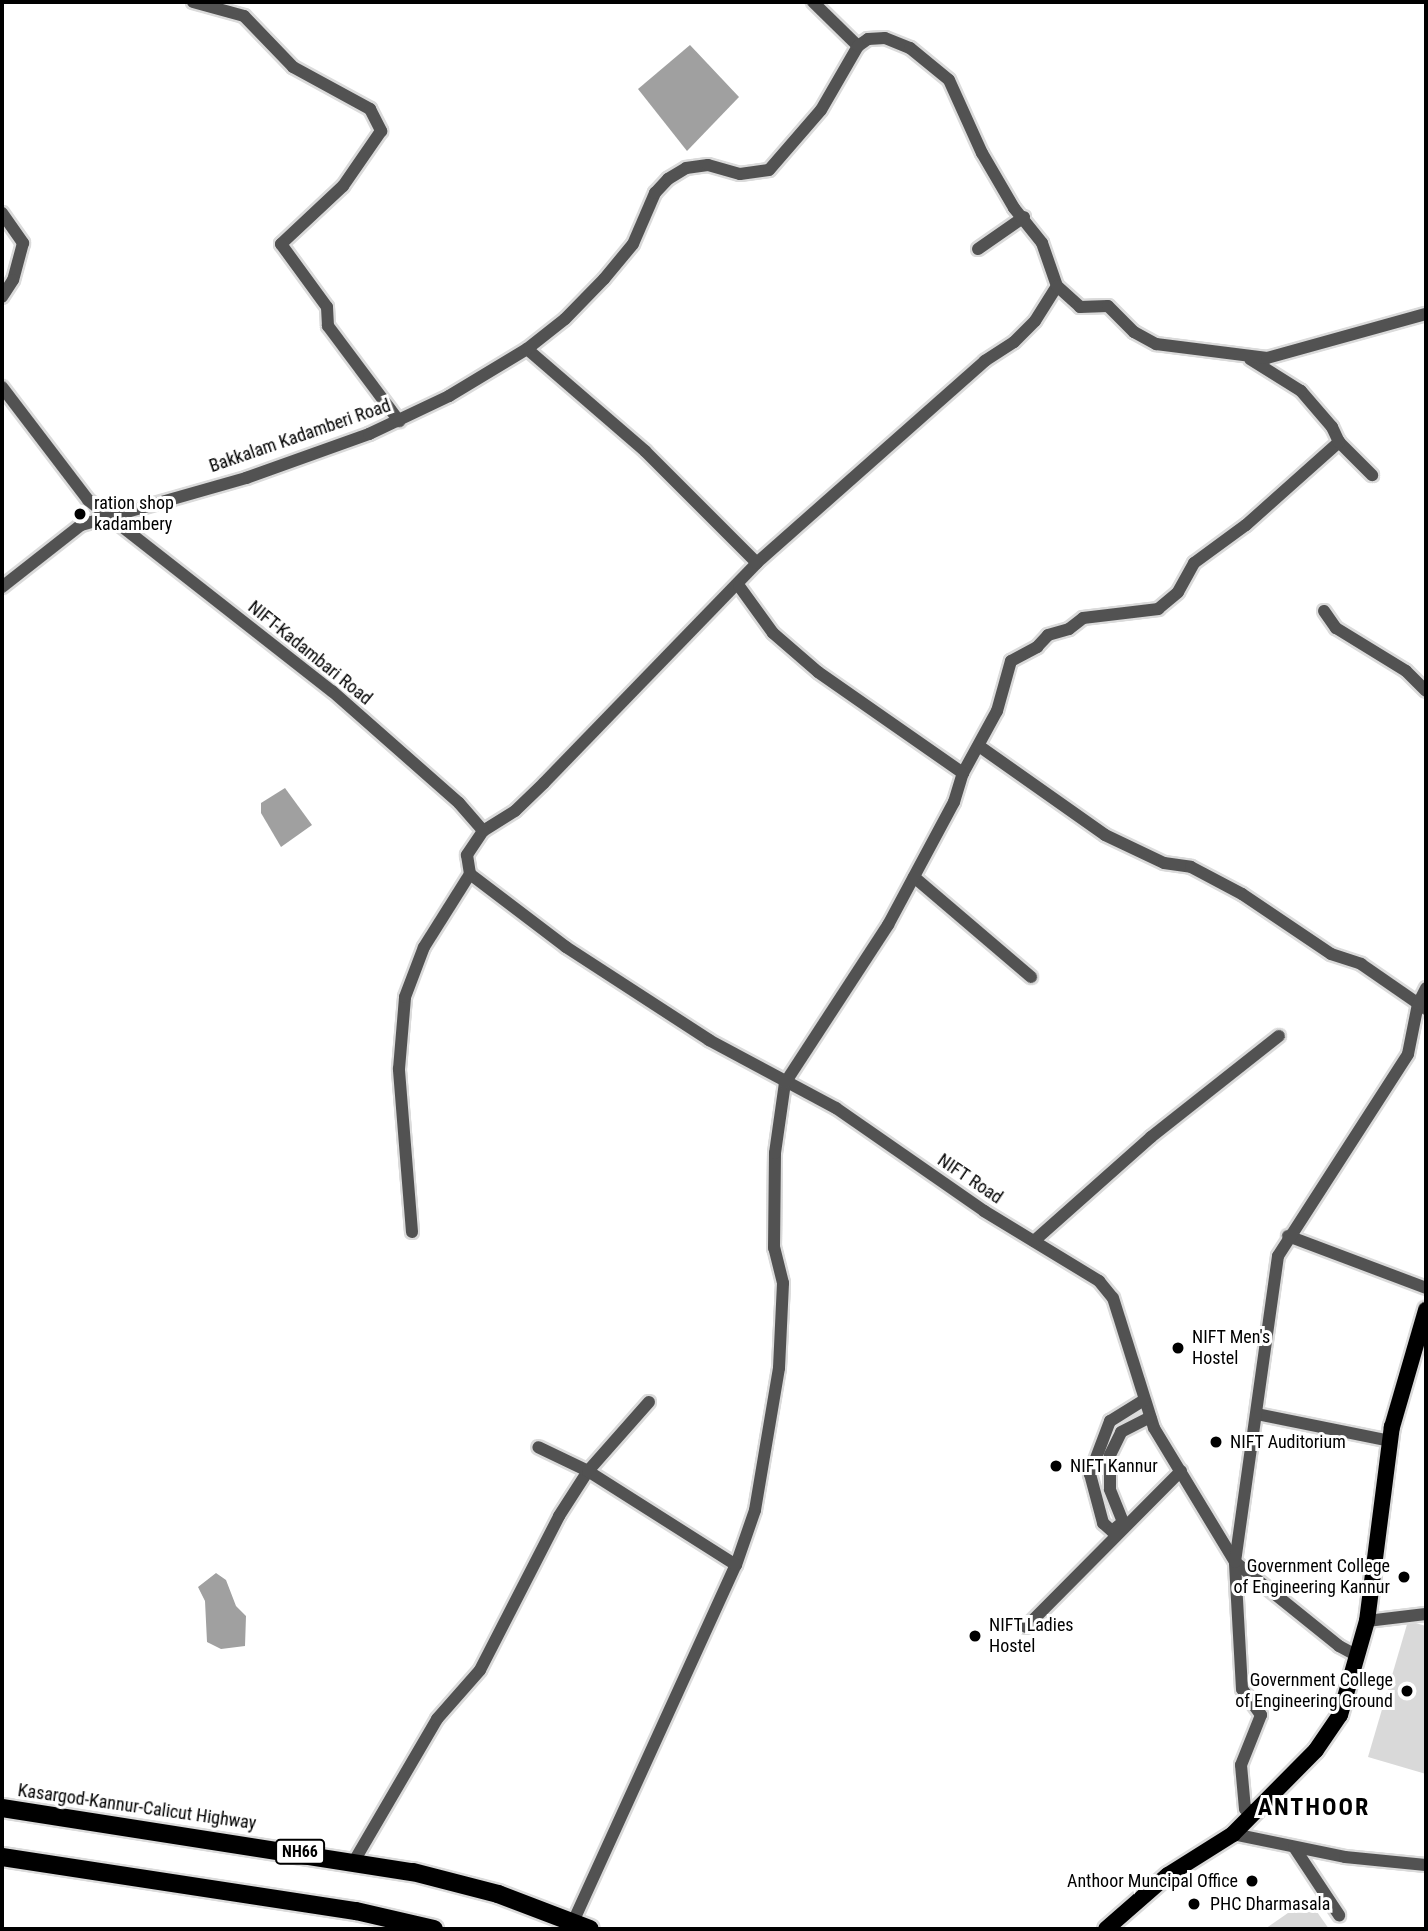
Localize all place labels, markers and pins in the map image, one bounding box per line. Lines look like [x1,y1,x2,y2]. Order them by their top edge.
place label: ration shop kadambery [94,493,174,536]
marker: ration shop kadambery [72,506,88,522]
place label: NIFT Men's Hostel [1192,1327,1270,1370]
marker: NIFT Men's Hostel [1170,1340,1186,1356]
place label: NIFT Auditorium [1230,1431,1346,1453]
marker: NIFT Auditorium [1208,1434,1224,1450]
place label: NIFT Kannur [1070,1455,1158,1477]
marker: NIFT Kannur [1048,1458,1064,1474]
place label: Government College of Engineering Kannur [1233,1556,1390,1598]
marker: Government College of Engineering Kannur [1396,1569,1412,1585]
place label: NIFT Ladies Hostel [989,1615,1074,1658]
marker: NIFT Ladies Hostel [967,1628,983,1644]
place label: Government College of Engineering Ground [1235,1670,1393,1712]
marker: Government College of Engineering Ground [1399,1683,1415,1699]
place label: Anthoor Muncipal Office [1067,1870,1238,1892]
marker: Anthoor Muncipal Office [1244,1873,1260,1889]
place label: PHC Dharmasala [1210,1893,1330,1915]
marker: PHC Dharmasala [1184,1894,1204,1914]

